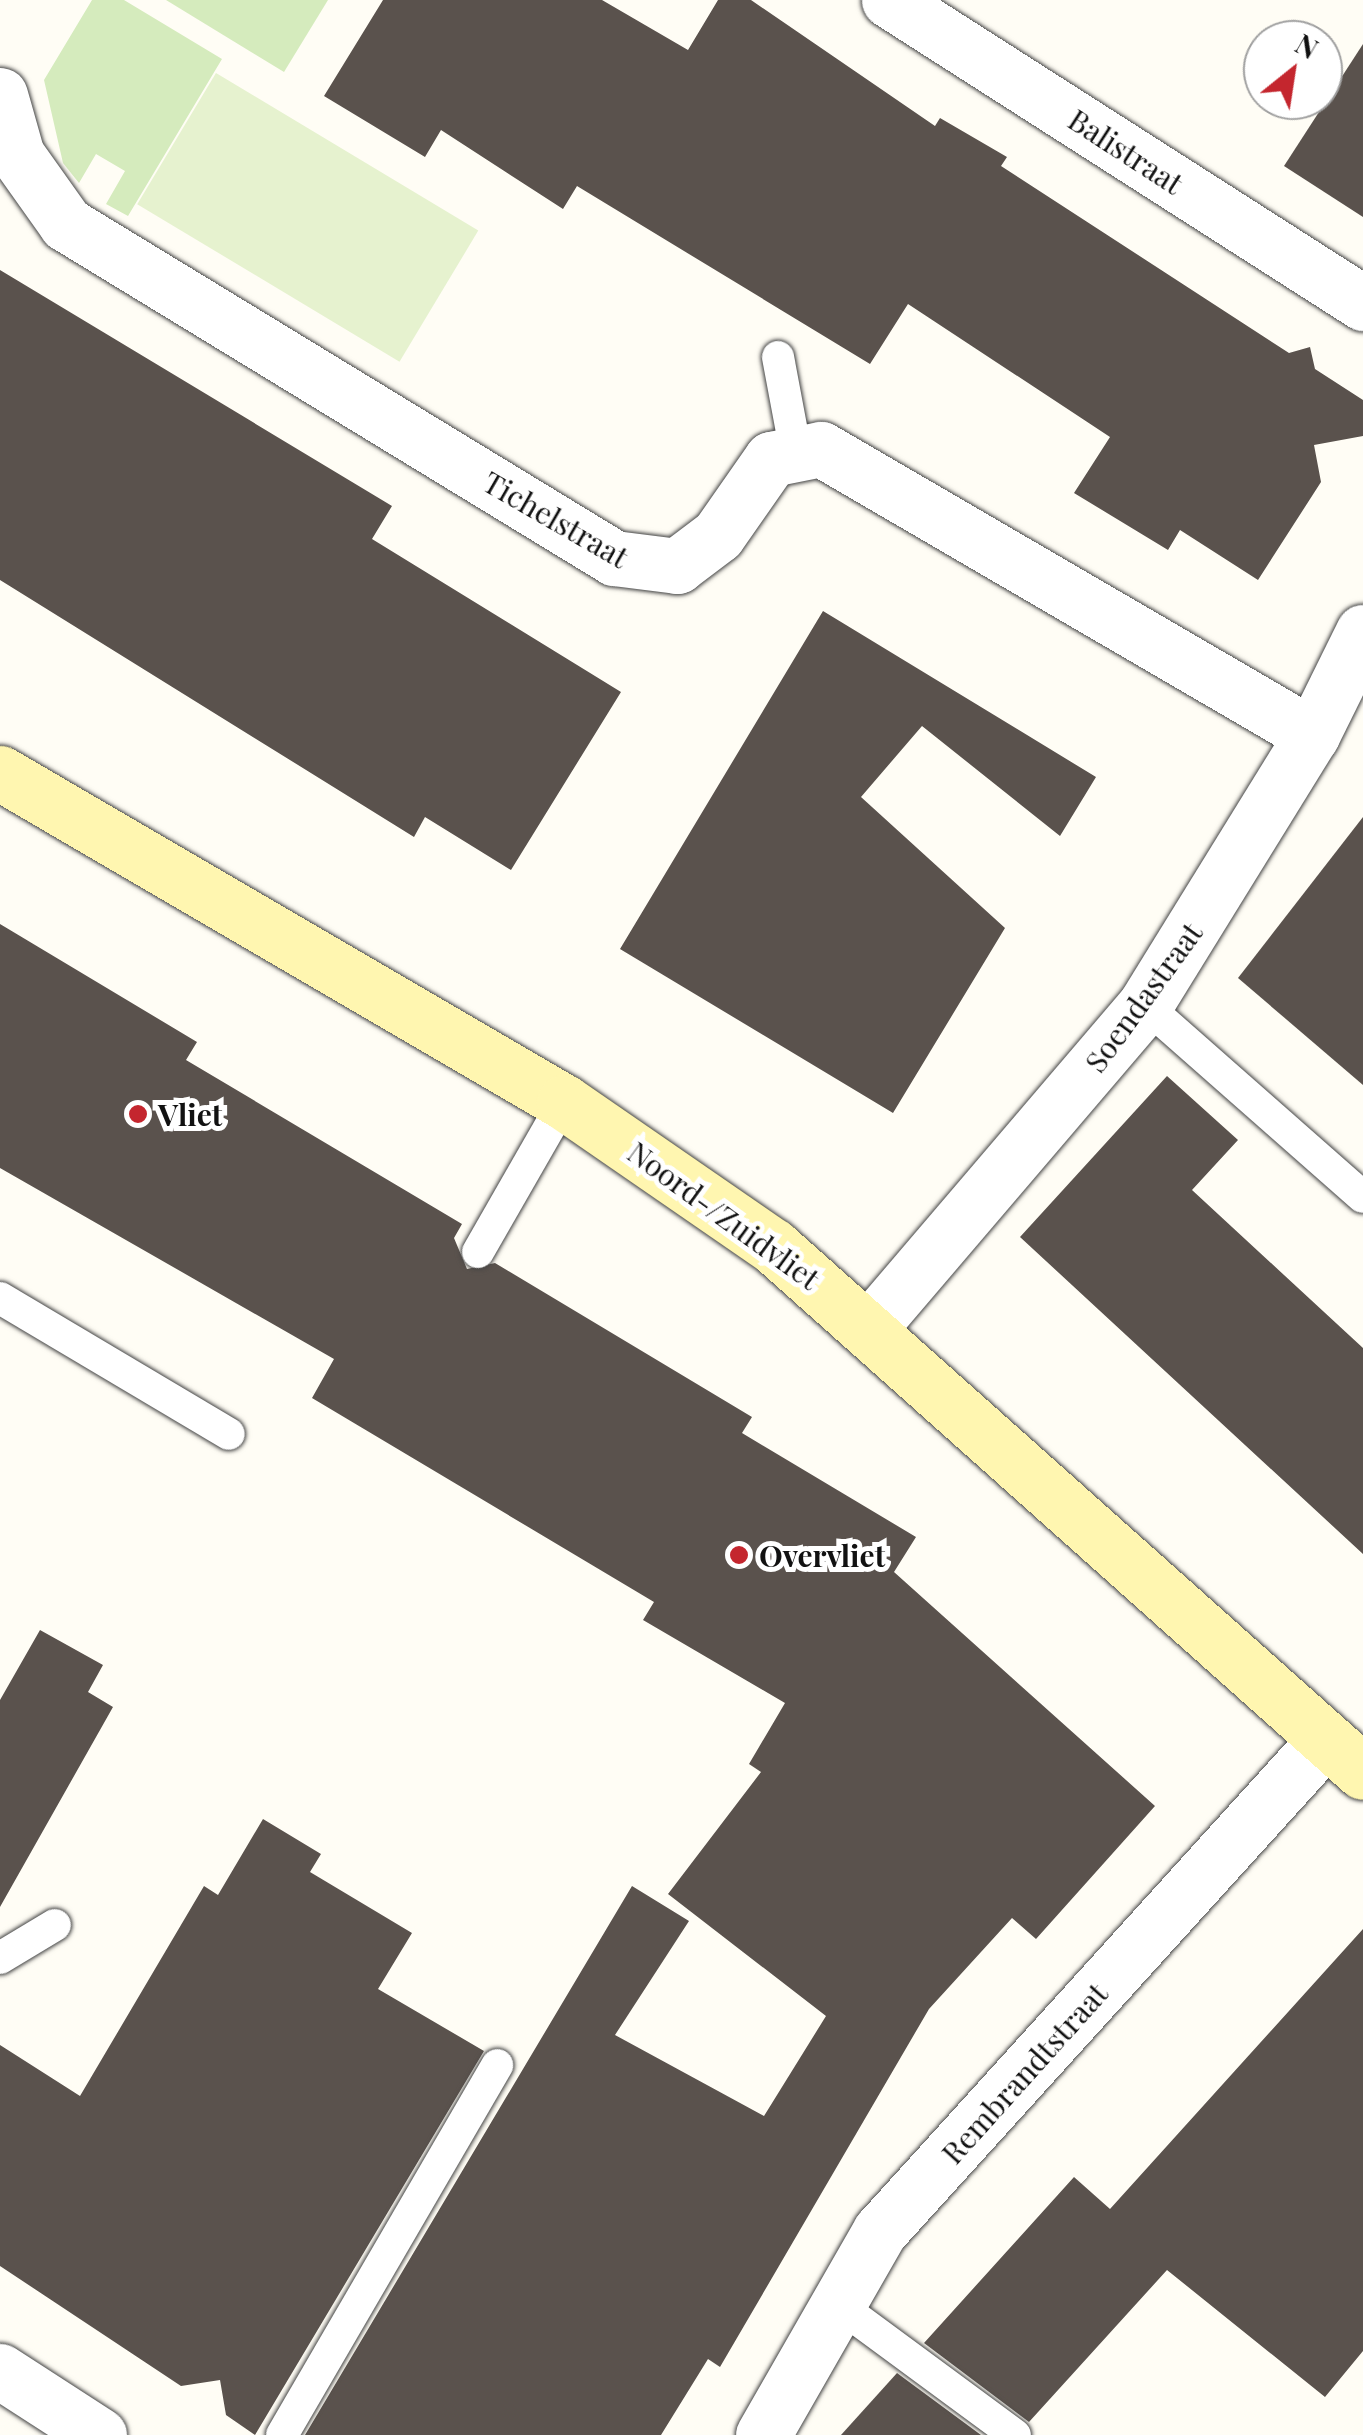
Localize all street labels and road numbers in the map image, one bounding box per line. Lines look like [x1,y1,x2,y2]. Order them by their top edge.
street label: Balistraat [1062,101,1190,201]
street label: Tichelstraat [477,463,635,575]
street label: Soendastraat [1077,915,1209,1079]
street label: Noord-/Zuidvliet [621,1133,827,1297]
street label: Rembrandtstraat [934,1975,1114,2171]

